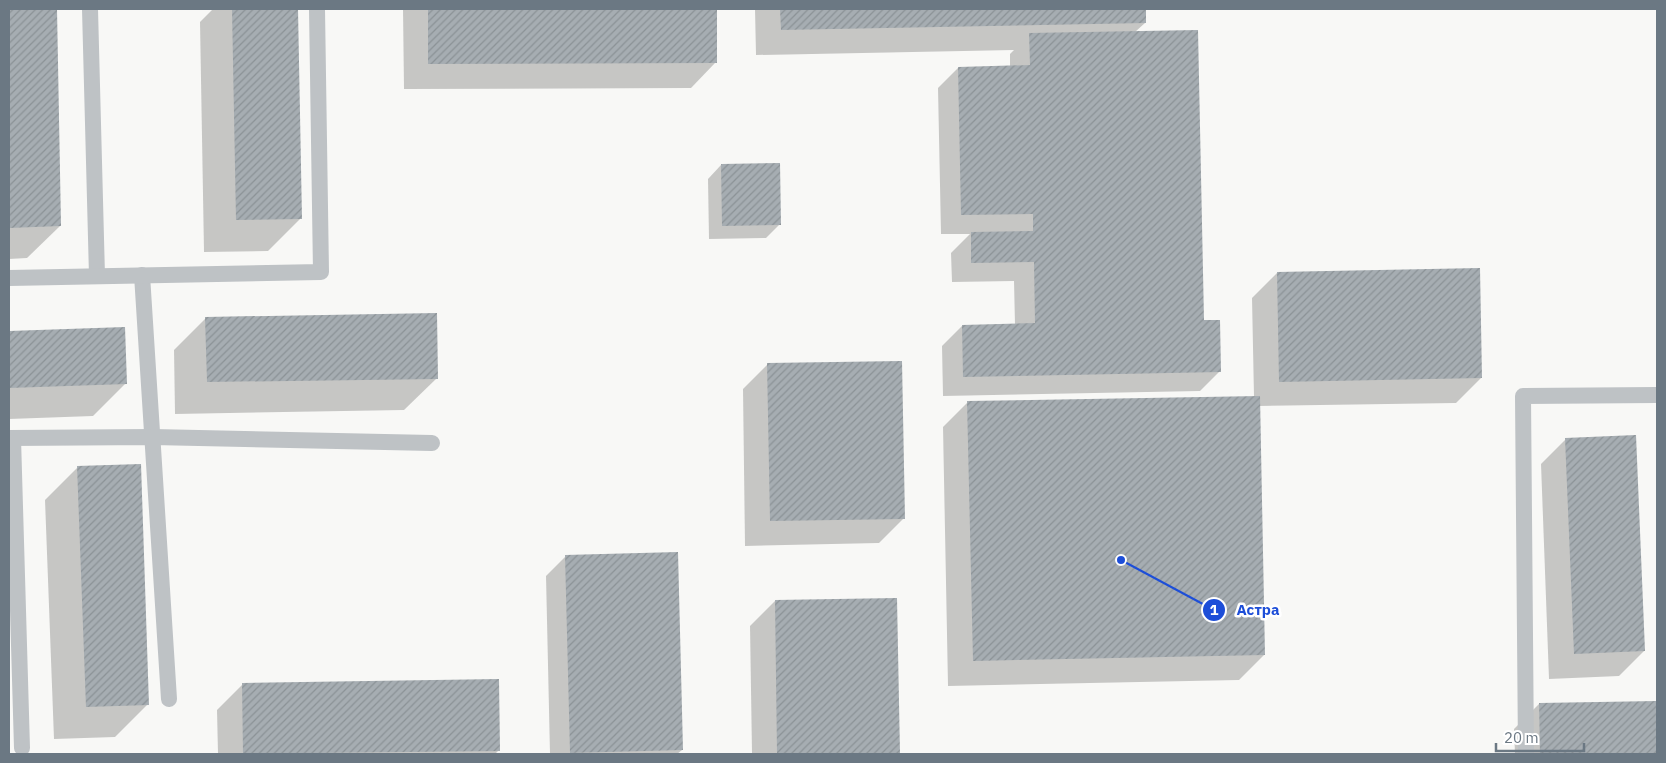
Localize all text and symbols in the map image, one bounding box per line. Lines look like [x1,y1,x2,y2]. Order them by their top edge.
callout: Астра [1202,595,1290,625]
text: 1 [1209,600,1219,619]
text: Астра [1237,600,1280,619]
scale bar [1496,720,1584,752]
text: 20 m [1504,728,1539,747]

